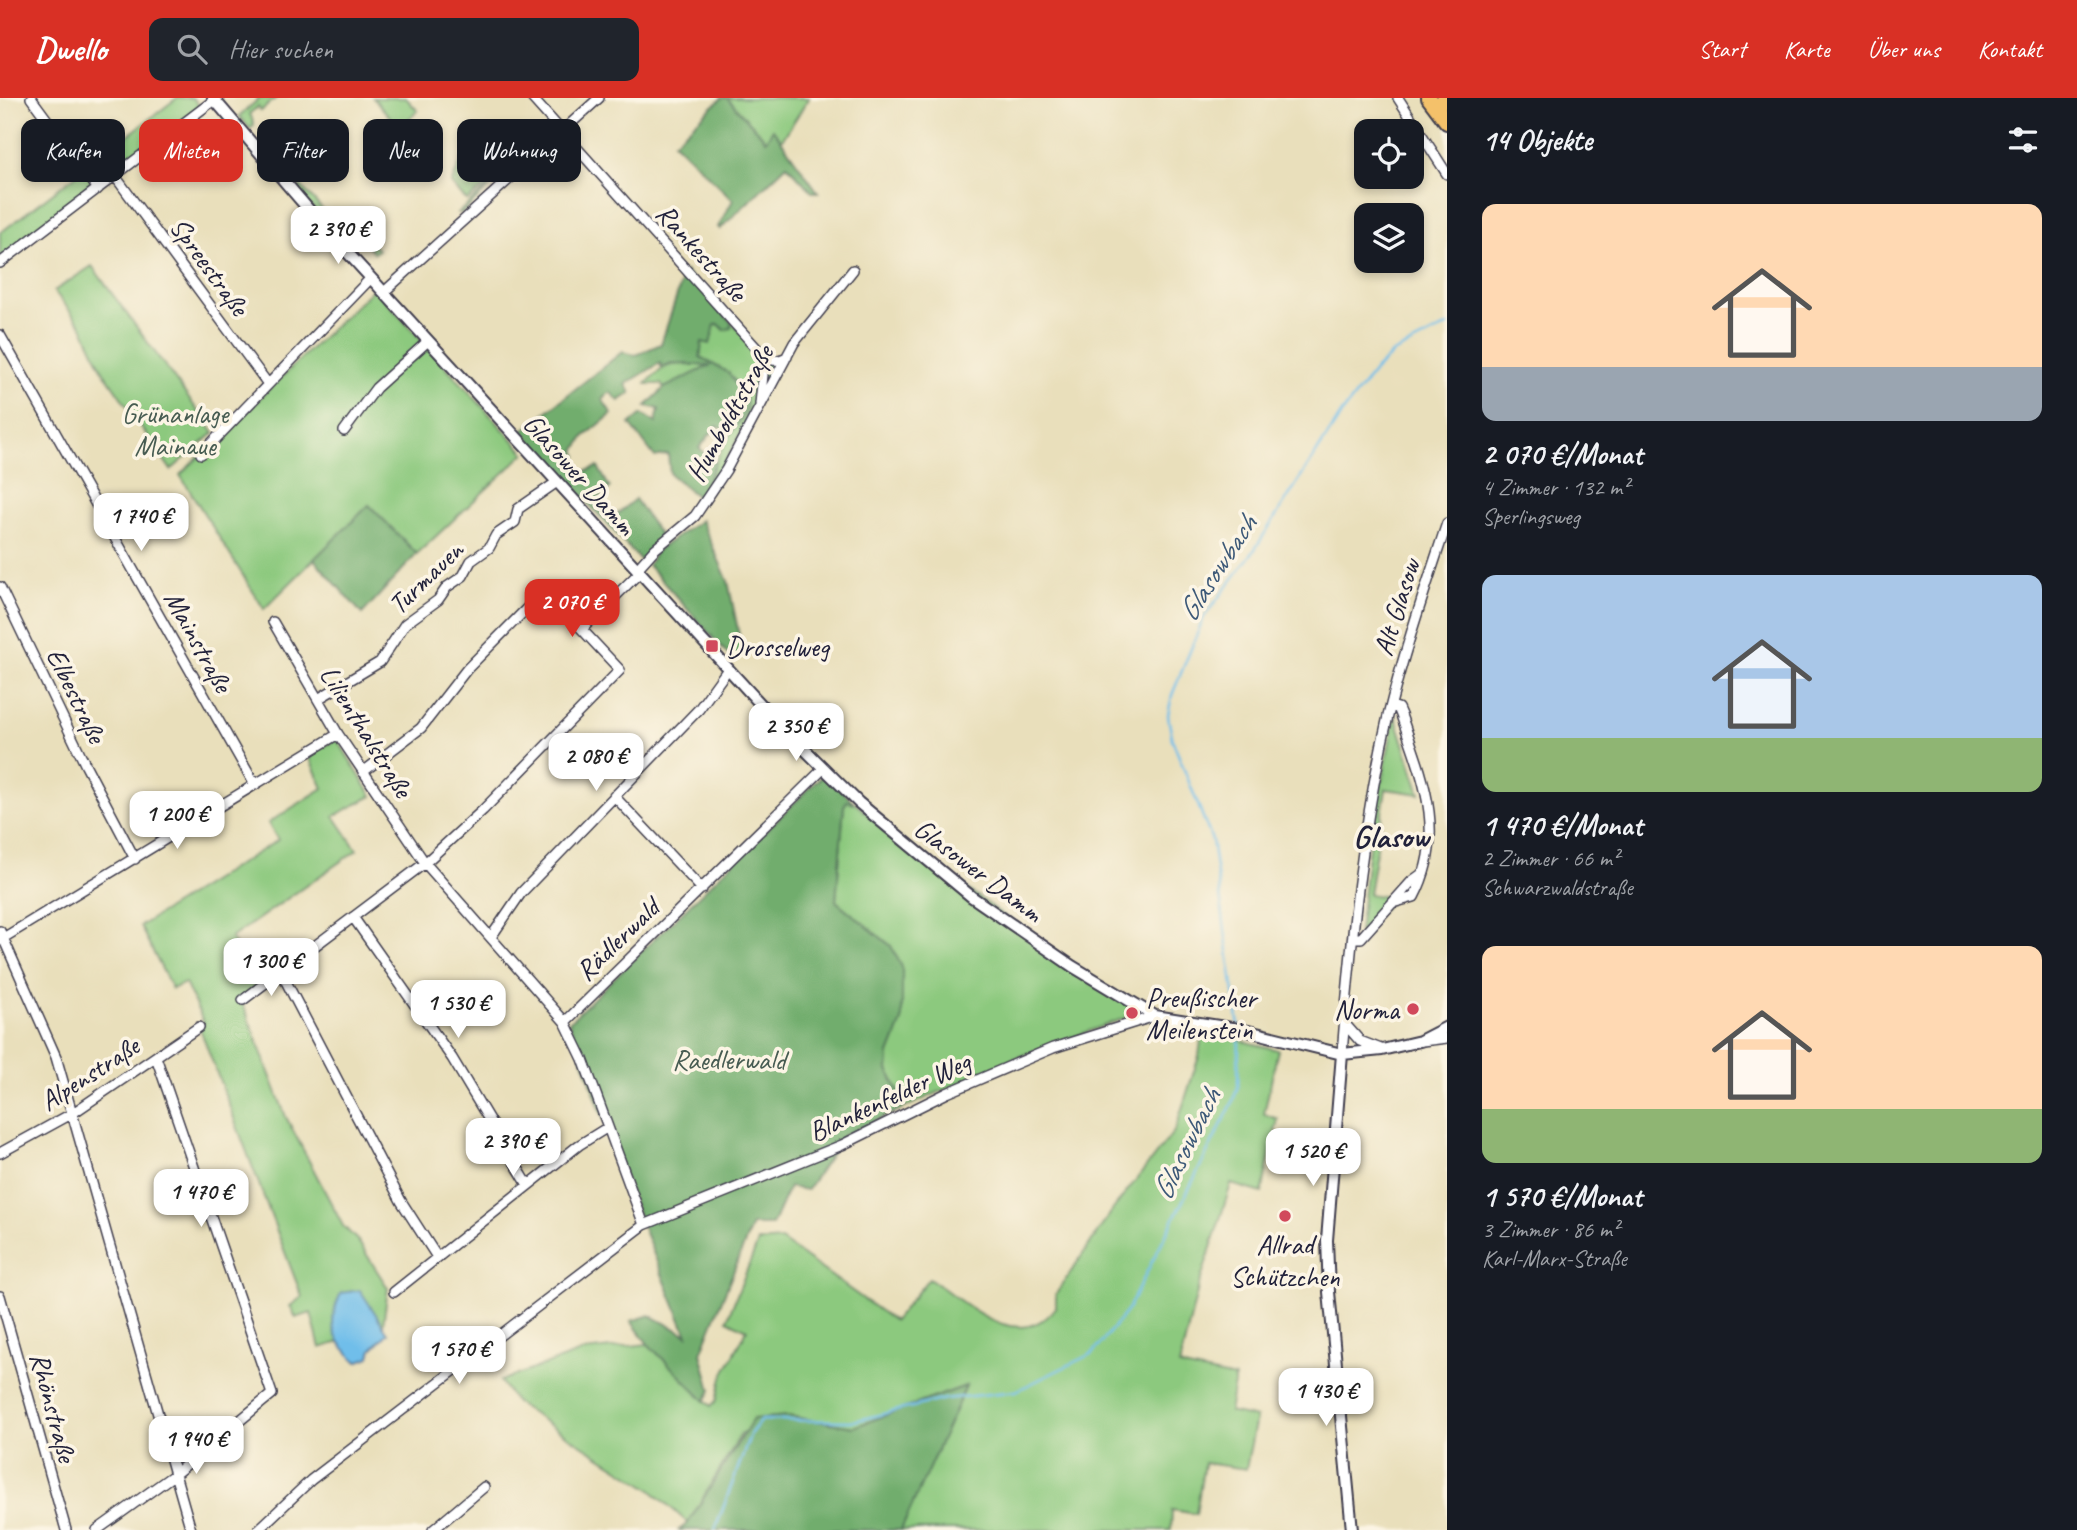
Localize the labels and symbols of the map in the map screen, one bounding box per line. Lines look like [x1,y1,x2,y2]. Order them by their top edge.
street label: Rankestraße [649,196,756,310]
pin: 2 390 € [273,206,403,266]
street label: Spreestraße [162,210,258,324]
street label: Humboldtstraße [678,337,782,487]
park label: Grünanlage Mainaue [122,396,230,463]
street label: Glasower Damm [516,406,644,543]
pin: 1 740 € [76,494,206,553]
water label: Glasowbach [1169,506,1267,628]
street label: Turmauen [380,532,471,622]
street label: Alt Glasow [1365,552,1428,660]
pin: 2 070 € [507,580,637,639]
street label: Mainstraße [156,584,242,700]
place label: Drosselweg [726,629,831,664]
marker: Drosselweg [704,638,720,654]
street label: Elbestraße [39,642,115,750]
street label: Lilienthalstraße [312,659,422,805]
pin: 2 350 € [731,704,861,763]
pin: 2 080 € [531,734,661,793]
pin: 1 200 € [112,792,242,851]
street label: Glasower Damm [907,811,1051,931]
district label: Glasow [1353,816,1431,857]
street label: Rädlerwald [568,888,670,988]
pin: 1 300 € [206,939,336,998]
place label: Preußischer Meilenstein [1146,980,1259,1047]
pin: 1 530 € [393,981,523,1040]
place label: Norma [1334,992,1401,1027]
marker: Norma [1405,1001,1421,1017]
marker: Preußischer Meilenstein [1124,1005,1140,1021]
street label: Alpenstraße [33,1027,147,1118]
park label: Raedlerwald [672,1042,790,1077]
street label: Blankenfelder Weg [803,1043,978,1149]
water label: Glasowbach [1143,1080,1230,1206]
pin: 2 390 € [448,1118,578,1178]
pin: 1 520 € [1248,1128,1378,1188]
pin: 1 470 € [136,1170,266,1229]
marker: Allrad Schützchen [1277,1208,1293,1224]
place label: Allrad Schützchen [1230,1227,1340,1294]
pin: 1 570 € [394,1326,524,1386]
street label: Rhönstraße [22,1349,85,1467]
pin: 1 430 € [1261,1368,1391,1428]
pin: 1 940 € [131,1416,261,1476]

